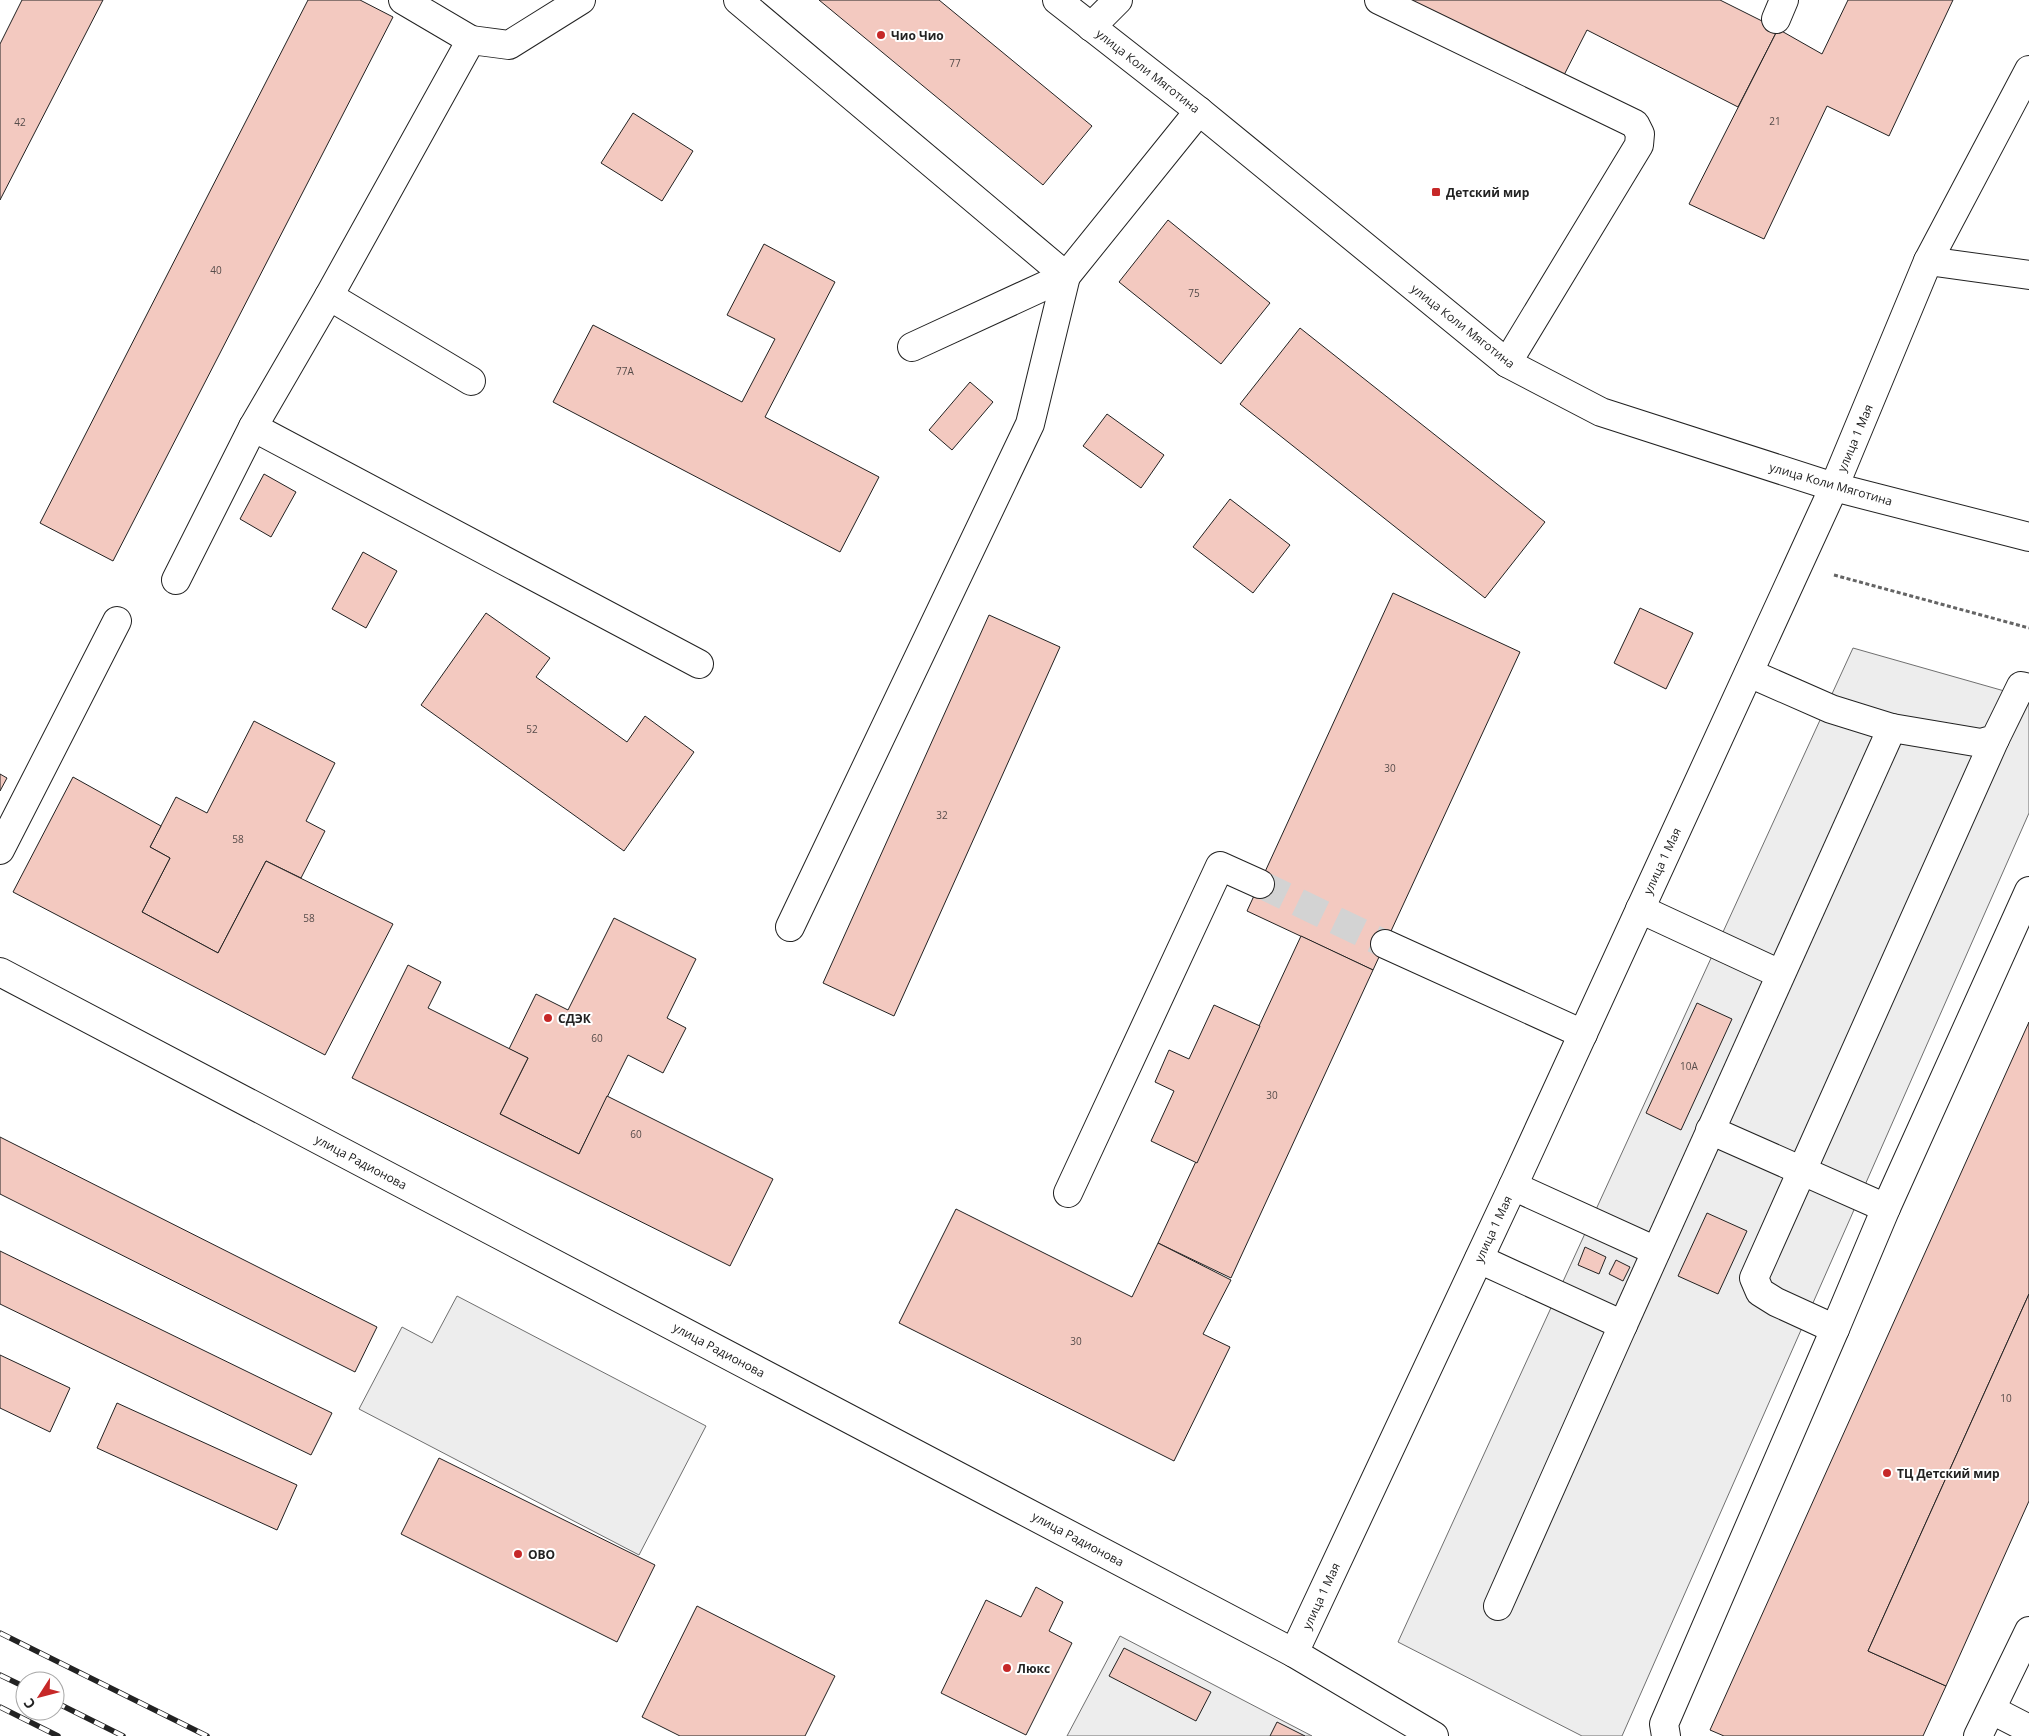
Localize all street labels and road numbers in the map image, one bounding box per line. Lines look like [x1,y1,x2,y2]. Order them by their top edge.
street label: улица Коли Мяготина [1093,25,1203,117]
street label: улица Коли Мяготина [1408,280,1518,372]
street label: улица 1 Мая [1833,402,1877,474]
street label: улица Коли Мяготина [1767,458,1895,510]
street label: улица 1 Мая [1639,825,1685,897]
street label: улица Радионова [312,1131,410,1193]
street label: улица 1 Мая [1470,1193,1516,1265]
street label: улица Радионова [670,1319,768,1381]
street label: улица Радионова [1029,1508,1127,1570]
street label: улица 1 Мая [1298,1560,1344,1632]

